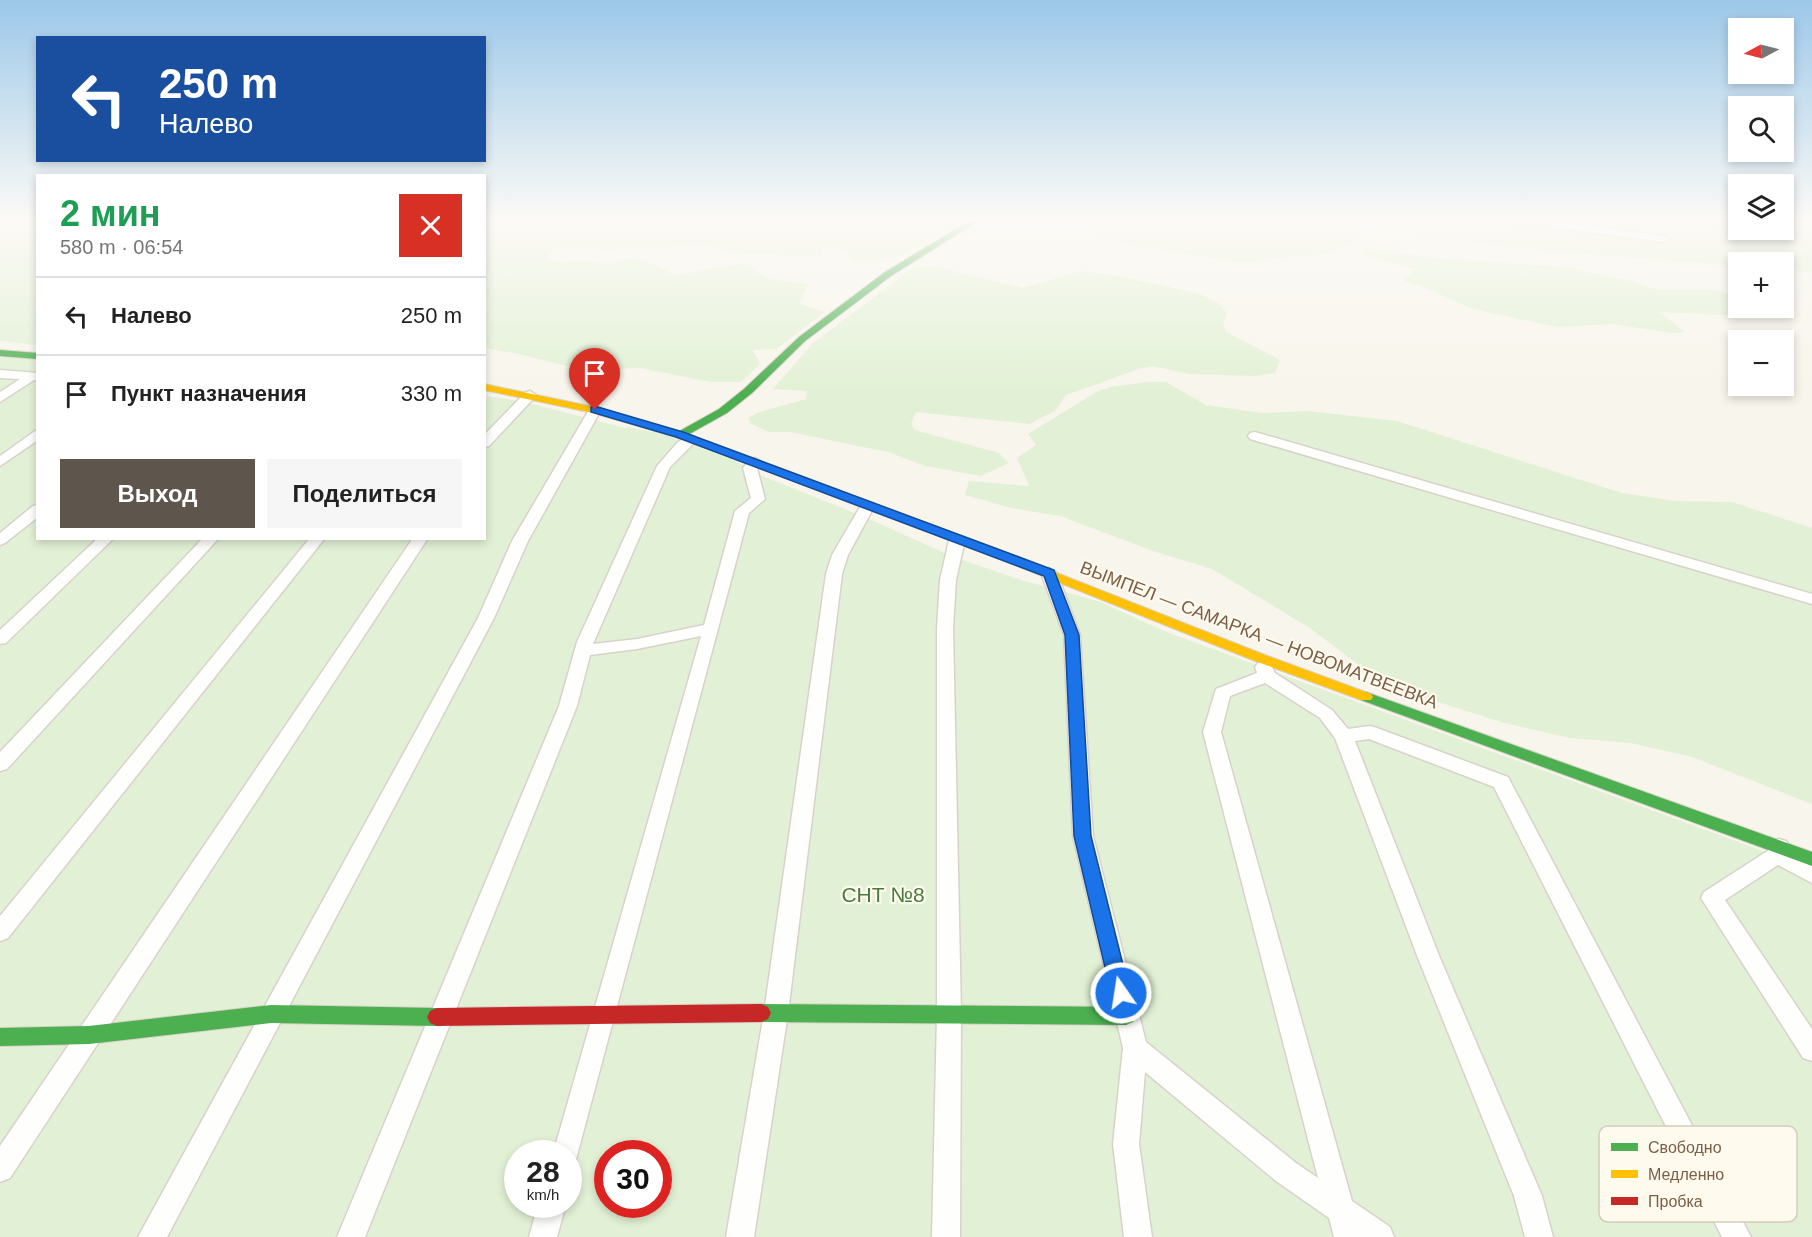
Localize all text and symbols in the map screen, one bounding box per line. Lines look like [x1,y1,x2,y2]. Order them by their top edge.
north arrow [1728,18,1794,84]
map controls [1728,18,1794,396]
icon: left [60,60,138,138]
text: 250 m [159,60,278,107]
button: search [1728,96,1794,162]
text: Налево [159,109,253,139]
button: layers [1728,174,1794,240]
text: 2 мин [60,193,161,234]
button: close [399,194,462,257]
text: 580 m · 06:54 [60,236,183,258]
button: + [1728,252,1794,318]
icon: left [60,300,93,333]
text: Налево [111,303,192,328]
text: 250 m [401,303,462,328]
button: − [1728,330,1794,396]
pin [569,348,620,410]
icon: arrive [578,357,611,390]
icon: arrive [60,378,93,411]
text: Пункт назначения [111,381,307,406]
text: 330 m [401,381,462,406]
button: Выход [60,459,255,528]
button: Поделиться [267,459,462,528]
street label: ВЫМПЕЛ — САМАРКА — НОВОМАТВЕЕВКА [1077,557,1441,713]
park label: СНТ №8 [841,883,925,906]
position arrow [1089,961,1153,1025]
legend [1599,1126,1797,1222]
text: Свободно [1648,1139,1722,1156]
speed limit sign: 30 [594,1140,672,1218]
text: 28 [526,1155,560,1188]
text: Медленно [1648,1166,1724,1183]
text: km/h [527,1186,559,1203]
text: Пробка [1648,1193,1703,1210]

